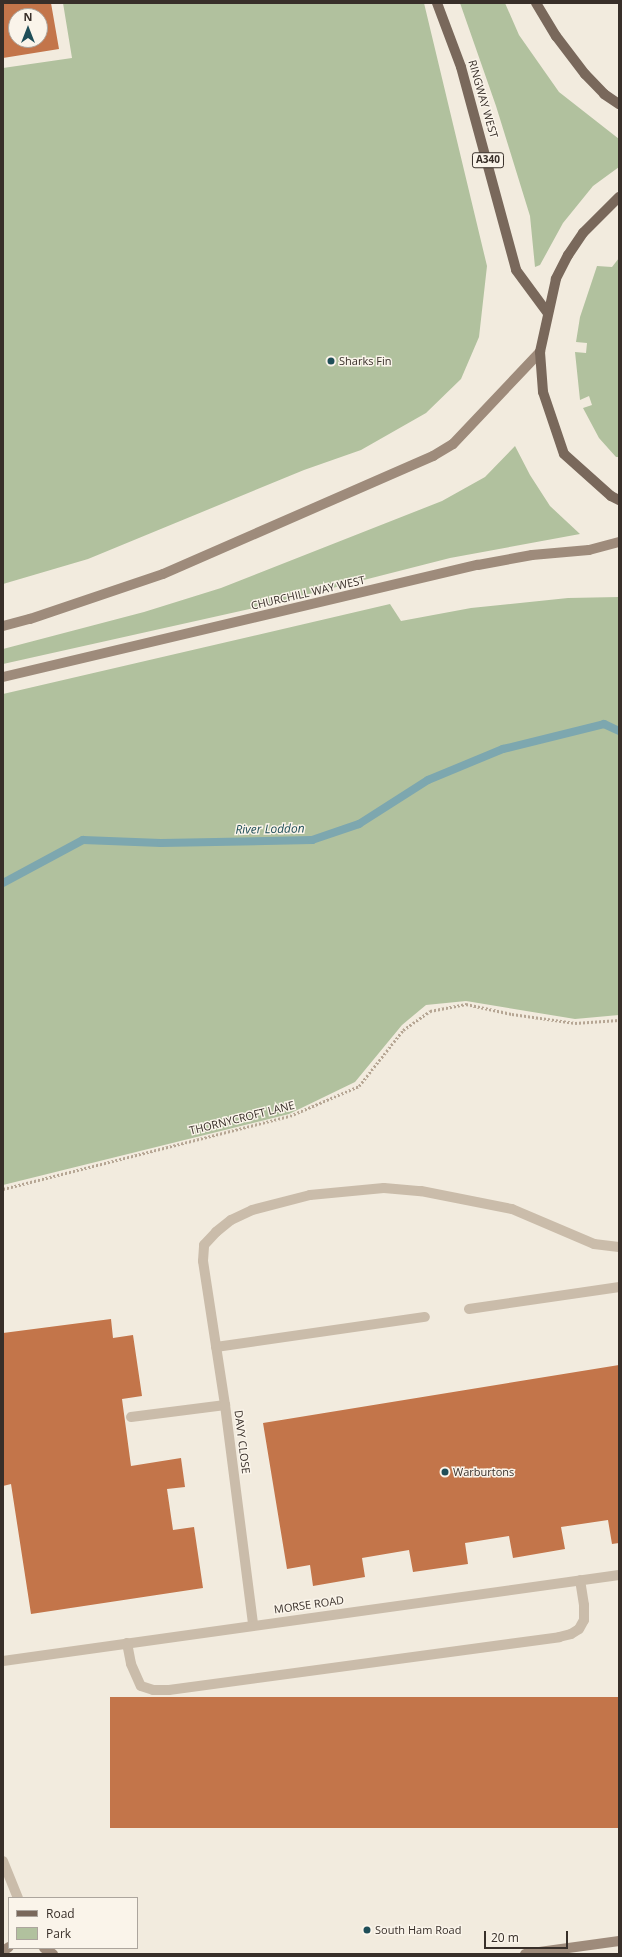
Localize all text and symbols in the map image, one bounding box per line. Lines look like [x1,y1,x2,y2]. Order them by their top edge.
north arrow [8,8,48,48]
text: N [24,9,32,24]
street label: RINGWAY WEST [466,58,500,140]
road number: A340 [471,152,505,168]
place label: Sharks Fin [339,354,391,368]
marker: Sharks Fin [326,356,336,366]
street label: CHURCHILL WAY WEST [250,573,366,613]
water label: River Loddon [235,821,305,837]
street label: THORNYCROFT LANE [188,1099,296,1137]
street label: DAVY CLOSE [232,1409,252,1475]
place label: Warburtons [453,1465,514,1479]
marker: Warburtons [440,1467,450,1477]
street label: MORSE ROAD [273,1594,345,1616]
legend [8,1897,138,1949]
text: Road [46,1905,75,1922]
place label: South Ham Road [375,1923,461,1937]
scale bar [486,1923,570,1949]
text: Park [46,1925,71,1942]
marker: South Ham Road [362,1925,372,1935]
text: 20 m [491,1929,519,1946]

